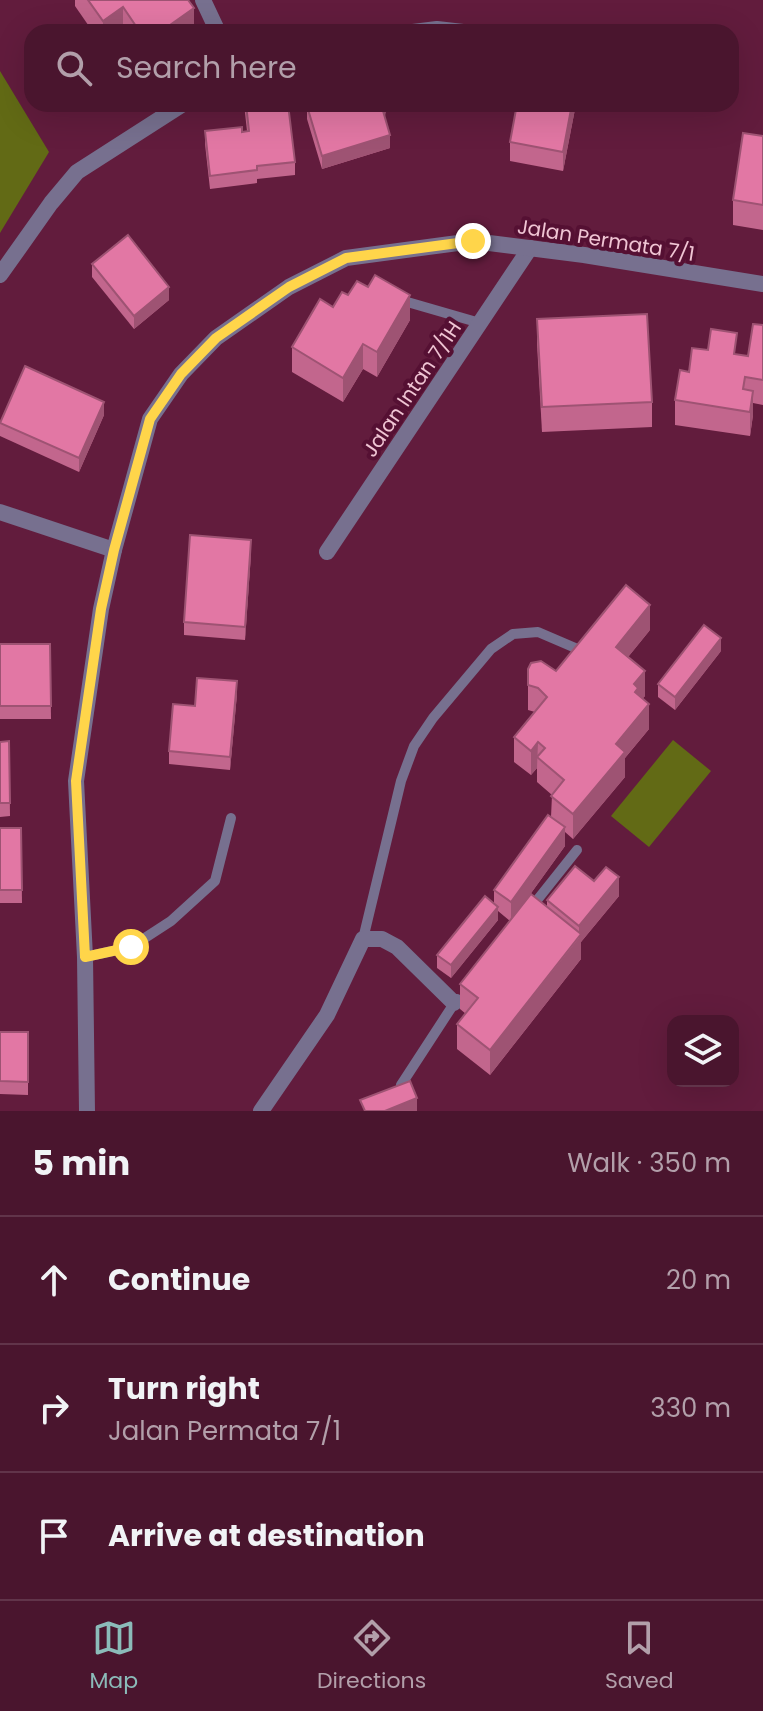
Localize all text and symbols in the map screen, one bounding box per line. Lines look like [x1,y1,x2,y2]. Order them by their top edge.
search box [24,24,739,112]
icon: search [52,46,96,90]
text: Search here [116,46,297,89]
street label: Jalan Permata 7/1 [515,212,697,268]
route end [455,223,491,259]
street label: Jalan Intan 7/1H [356,316,468,462]
route start [113,929,149,965]
map controls [667,1015,739,1087]
button: layers [667,1015,739,1087]
text: 5 min [32,1139,130,1187]
text: Walk · 350 m [567,1145,731,1181]
icon: ahead [32,1258,76,1302]
text: Continue [108,1258,250,1301]
text: 20 m [666,1262,731,1298]
text: Turn right [108,1367,260,1410]
icon: right [32,1386,76,1430]
text: 330 m [650,1390,731,1426]
text: Jalan Permata 7/1 [108,1413,341,1449]
icon: arrive [32,1514,76,1558]
text: Arrive at destination [108,1514,425,1557]
tab: Map [89,1616,138,1697]
tab: Directions [317,1616,426,1697]
tab: Saved [605,1616,674,1697]

